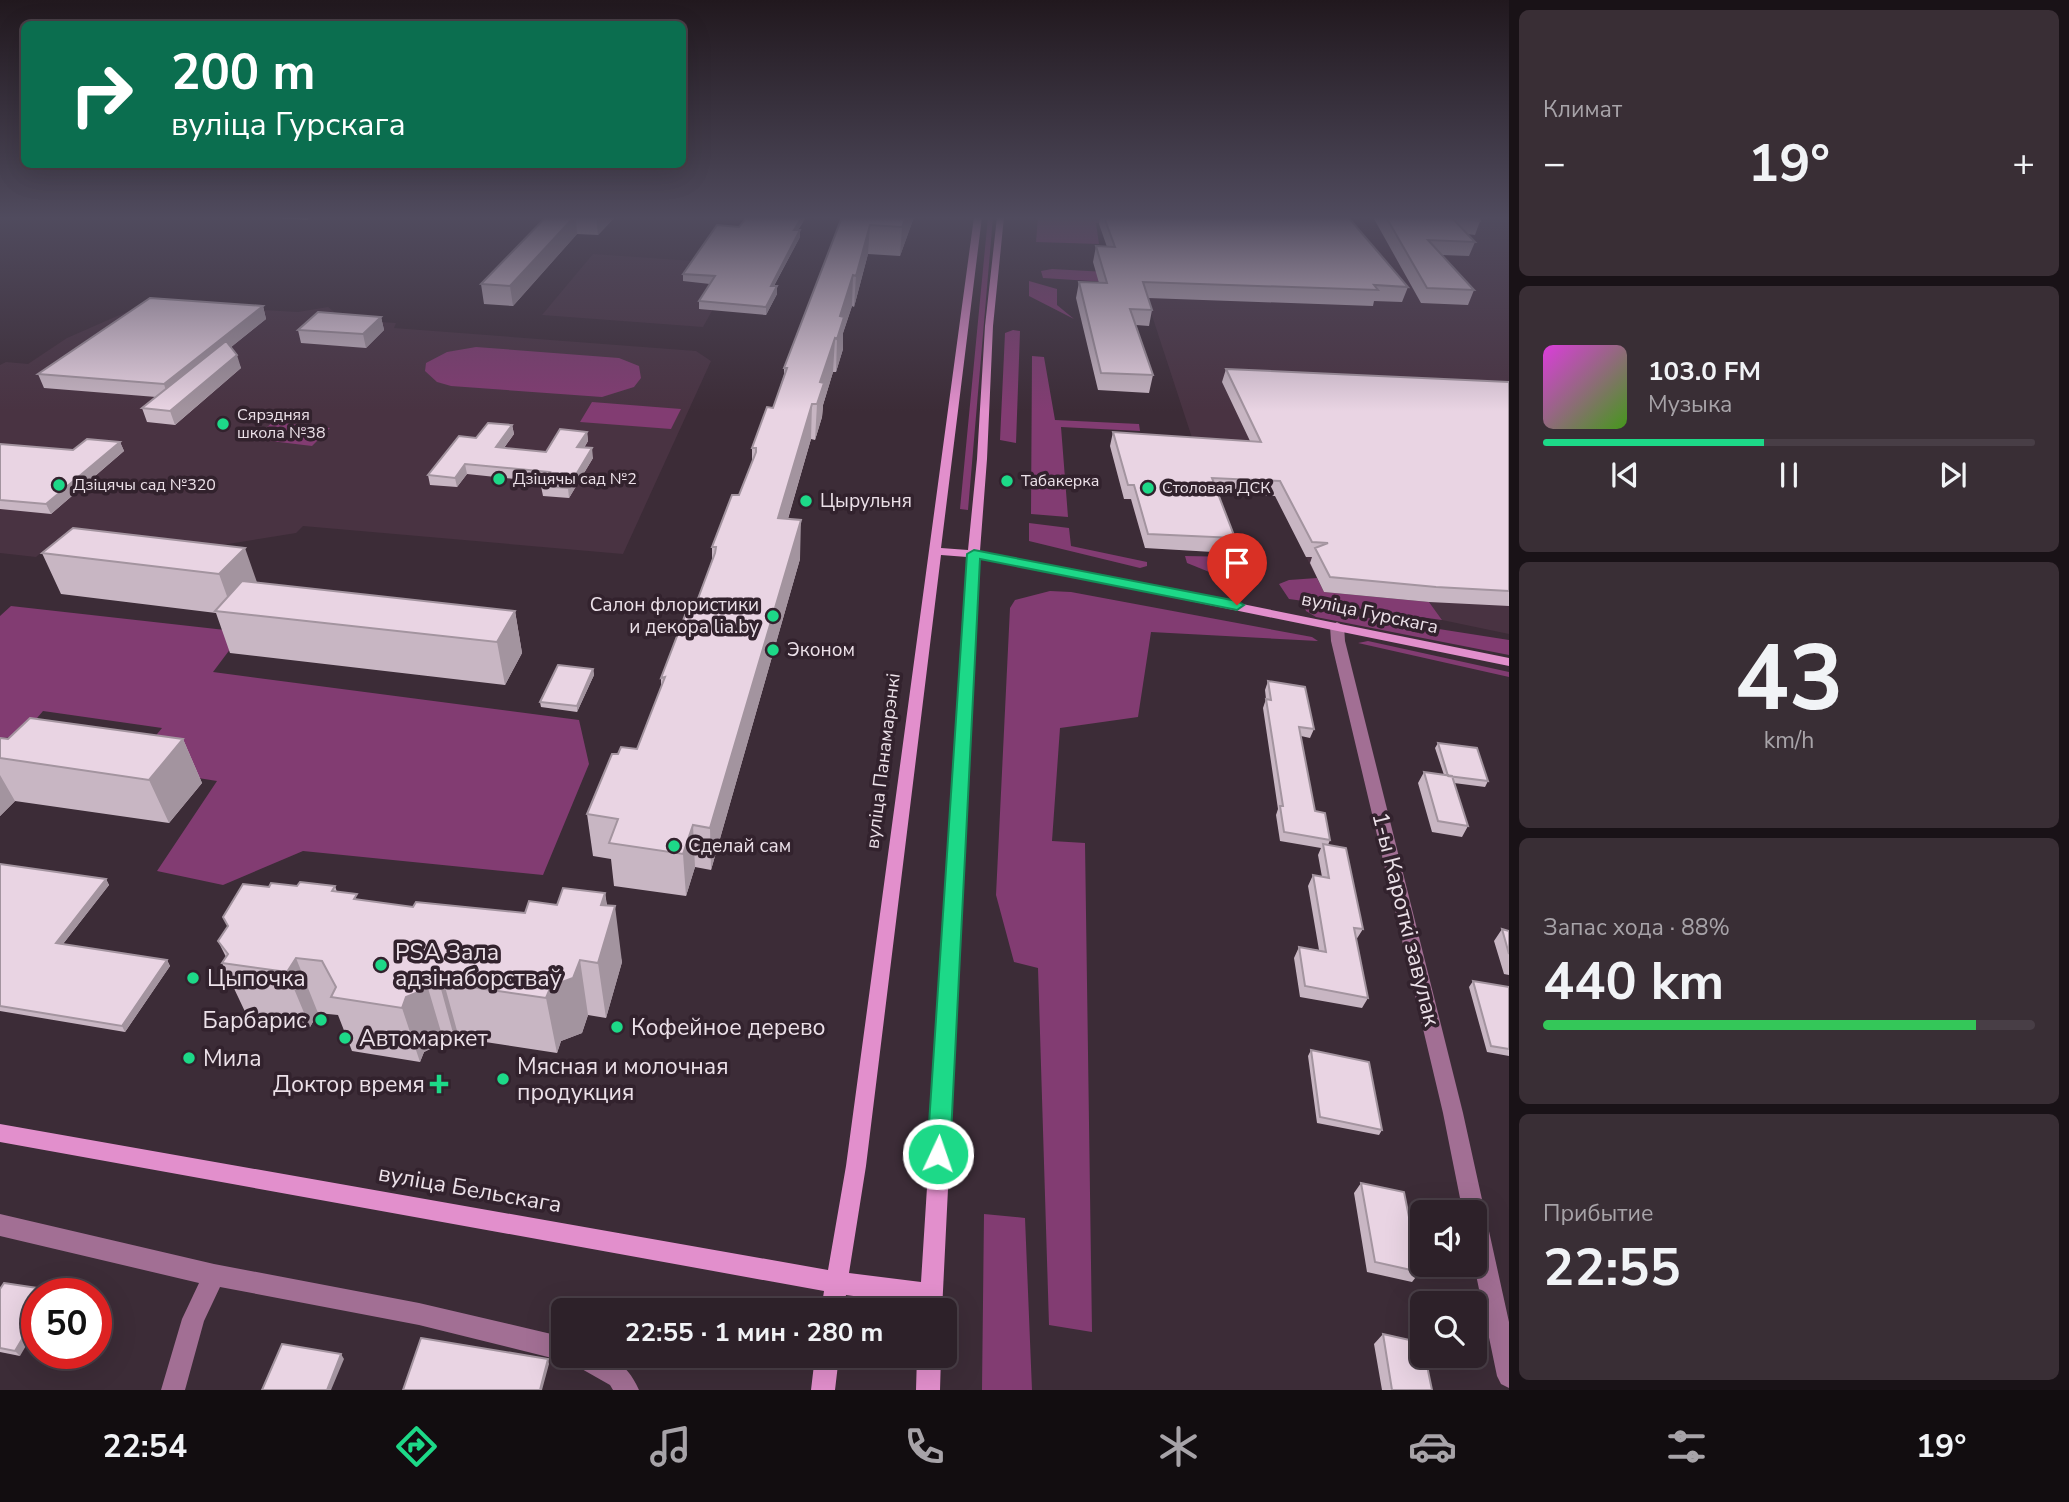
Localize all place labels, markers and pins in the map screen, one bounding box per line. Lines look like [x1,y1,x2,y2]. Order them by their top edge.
place label: Сярэдняя школа №38 [237,404,325,444]
marker: Сярэдняя школа №38 [215,416,231,432]
place label: Дзіцячы сад №2 [513,468,637,490]
place label: Табакерка [1021,470,1099,492]
marker: Дзіцячы сад №2 [491,471,507,487]
marker: Табакерка [999,473,1015,489]
place label: Дзіцячы сад №320 [73,474,216,496]
marker: Дзіцячы сад №320 [51,477,67,493]
place label: Столовая ДСК [1162,477,1271,499]
marker: Столовая ДСК [1140,480,1156,496]
place label: Цырульня [820,488,912,514]
marker: Цырульня [798,493,814,509]
pin [1207,533,1267,605]
place label: Салон флористики и декора lia.by [590,592,759,640]
marker: Салон флористики и декора lia.by [765,608,781,624]
place label: Эконом [787,637,855,663]
marker: Эконом [765,642,781,658]
place label: Сделай сам [688,833,791,859]
marker: Сделай сам [666,838,682,854]
place label: PSA Зала адзінаборстваў [395,937,562,994]
marker: PSA Зала адзінаборстваў [373,957,389,973]
place label: Цыпочка [207,963,306,994]
marker: Цыпочка [185,970,201,986]
place label: Барбарис [202,1005,307,1036]
marker: Барбарис [313,1012,329,1028]
place label: Кофейное дерево [631,1012,825,1043]
marker: Кофейное дерево [609,1019,625,1035]
place label: Автомаркет [359,1023,489,1054]
marker: Автомаркет [337,1030,353,1046]
place label: Мила [203,1043,262,1074]
marker: Мила [181,1050,197,1066]
place label: Мясная и молочная продукция [517,1051,729,1108]
place label: Доктор время [273,1069,425,1100]
marker: Мясная и молочная продукция [495,1071,511,1087]
marker: Доктор время [431,1076,447,1092]

